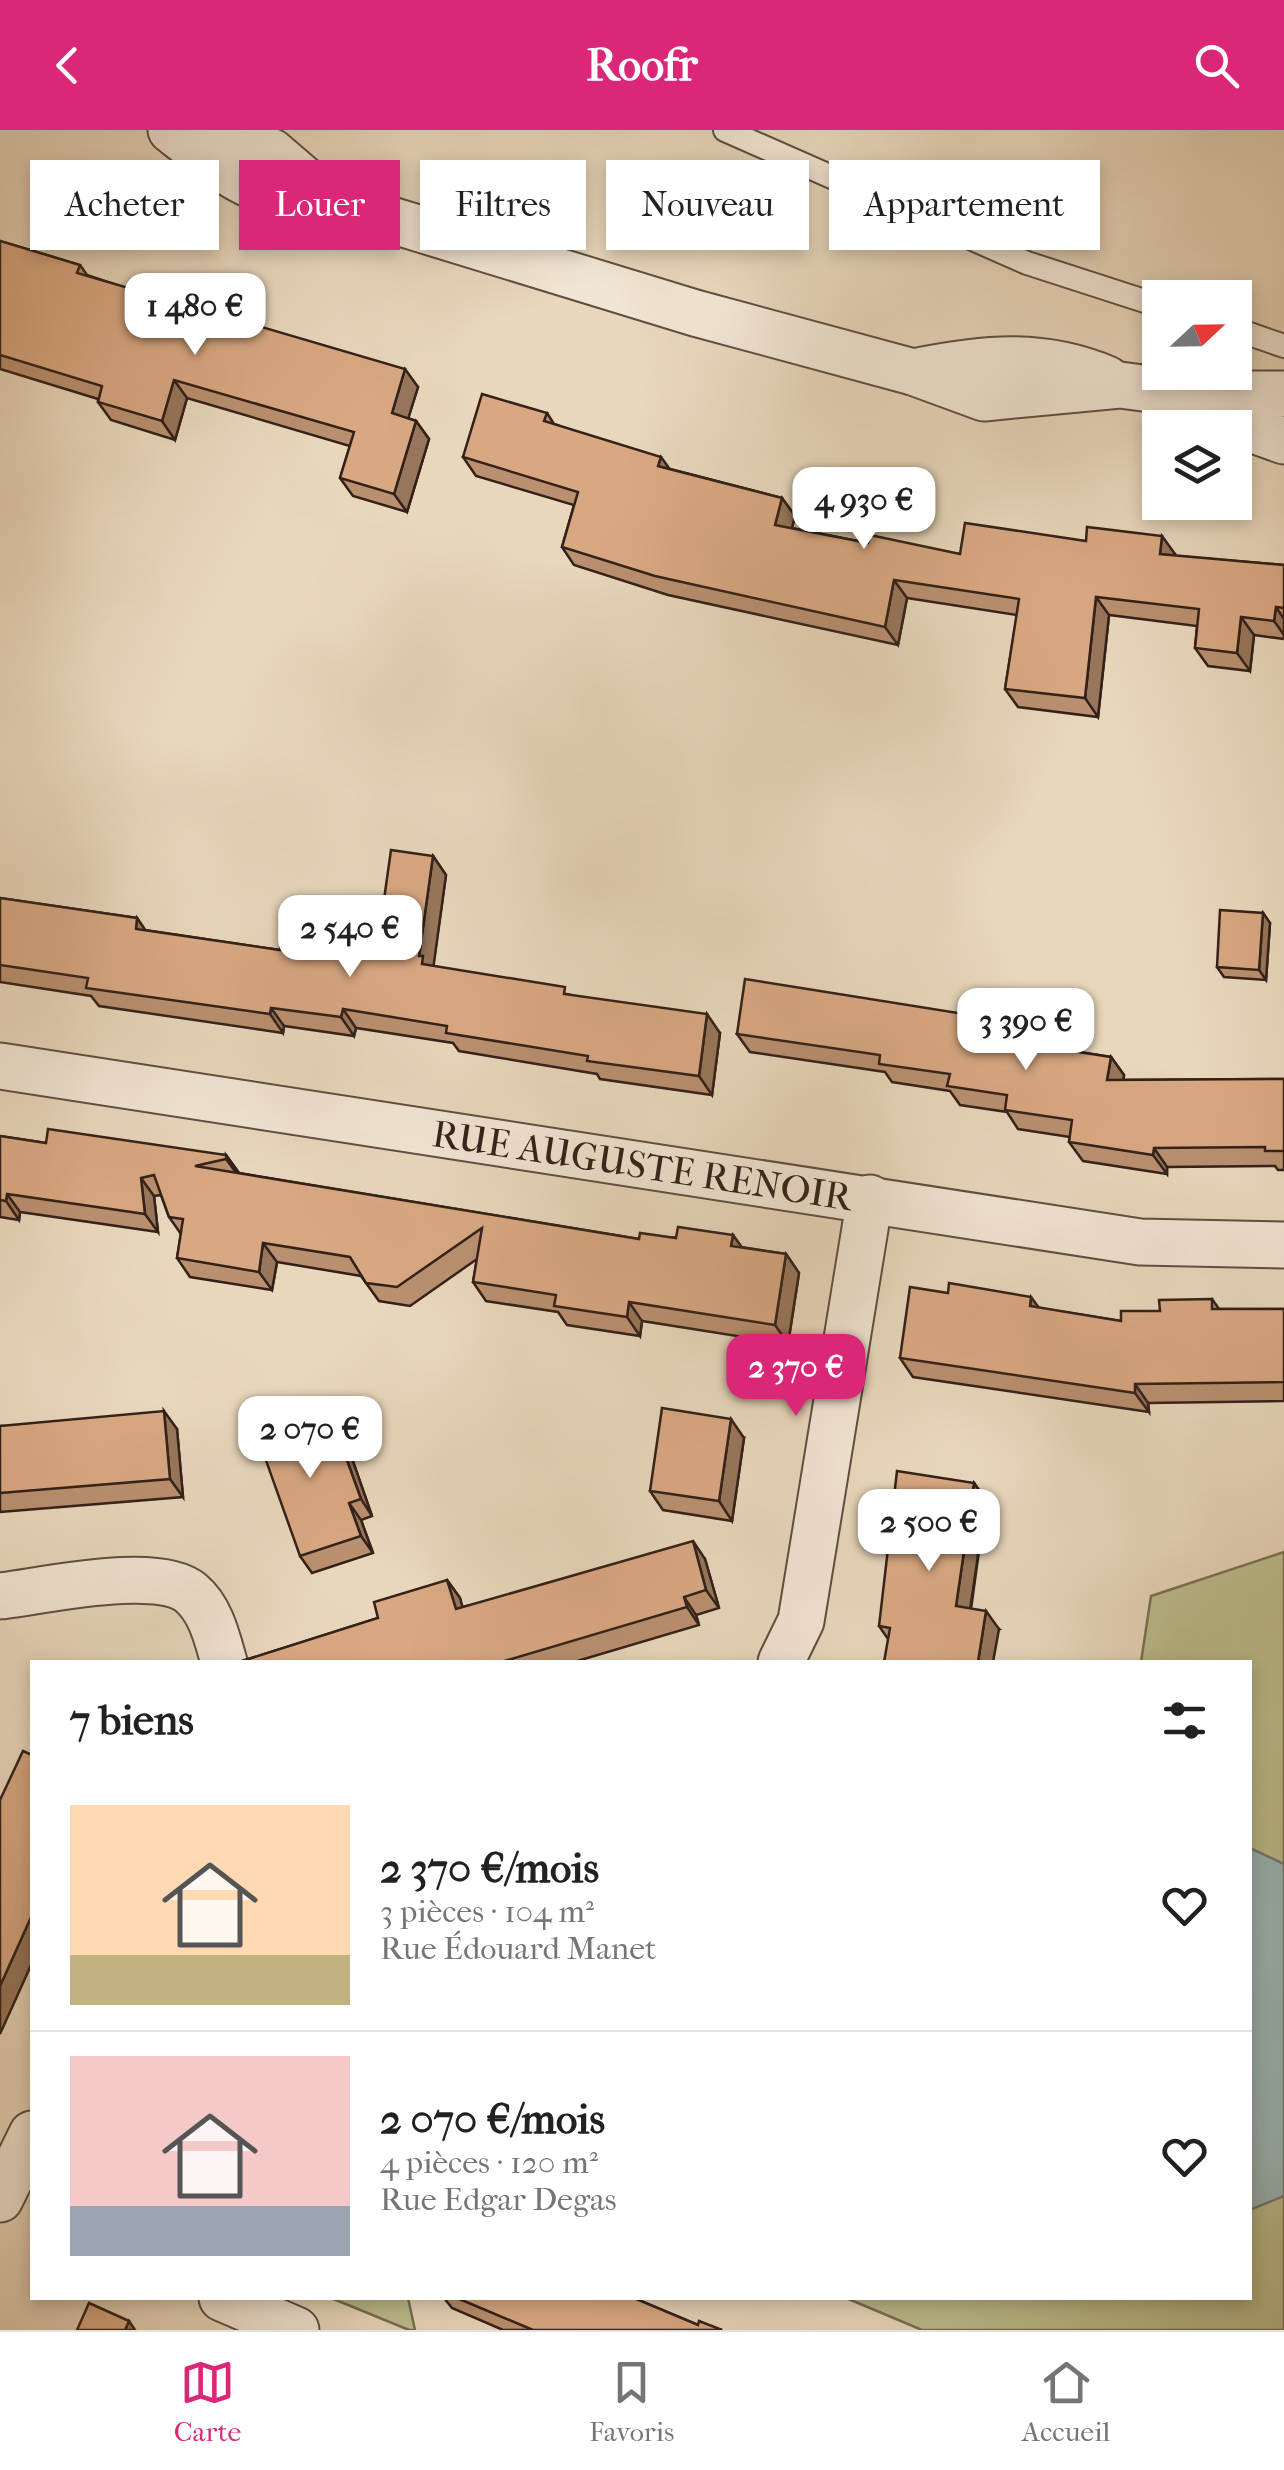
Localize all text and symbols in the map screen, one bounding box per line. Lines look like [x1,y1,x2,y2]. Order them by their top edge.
icon: back [40,38,95,93]
icon: search [1189,38,1244,93]
text: Roofr [586,39,698,92]
chip: Acheter [30,160,219,250]
chip: Louer [239,160,400,250]
chip: Filtres [420,160,586,250]
chip: Nouveau [606,160,809,250]
chip: Appartement [829,160,1100,250]
pin: 1 480 € [103,273,287,358]
north arrow [1142,280,1252,390]
map controls [1142,280,1252,520]
text: 1 480 € [147,287,243,324]
button: layers [1142,410,1252,520]
pin: 4 930 € [772,467,956,552]
text: 4 930 € [814,481,914,518]
pin: 2 540 € [258,895,442,980]
text: 2 540 € [300,909,400,946]
pin: 3 390 € [934,988,1118,1073]
text: 3 390 € [979,1002,1073,1039]
street label: RUE AUGUSTE RENOIR [429,1111,857,1220]
pin: 2 370 € [704,1334,888,1419]
text: 2 370 € [748,1348,844,1385]
pin: 2 070 € [218,1396,402,1481]
text: 2 070 € [260,1410,360,1447]
pin: 2 500 € [837,1489,1021,1574]
text: 2 500 € [880,1503,978,1540]
icon: filters [1157,1693,1212,1748]
text: 7 biens [70,1696,194,1745]
text: 2 370 €/mois [380,1844,599,1893]
icon: home [150,1845,270,1965]
icon: heart [1157,1878,1212,1933]
text: 3 pièces · 104 m² [380,1893,594,1930]
text: Rue Édouard Manet [380,1930,656,1967]
text: 2 070 €/mois [380,2095,605,2144]
icon: home [150,2096,270,2216]
icon: heart [1157,2129,1212,2184]
text: 4 pièces · 120 m² [380,2144,598,2181]
text: Rue Edgar Degas [380,2181,617,2218]
tab: Carte [174,2355,241,2448]
tab: Favoris [589,2355,674,2448]
tab: Accueil [1022,2355,1110,2448]

